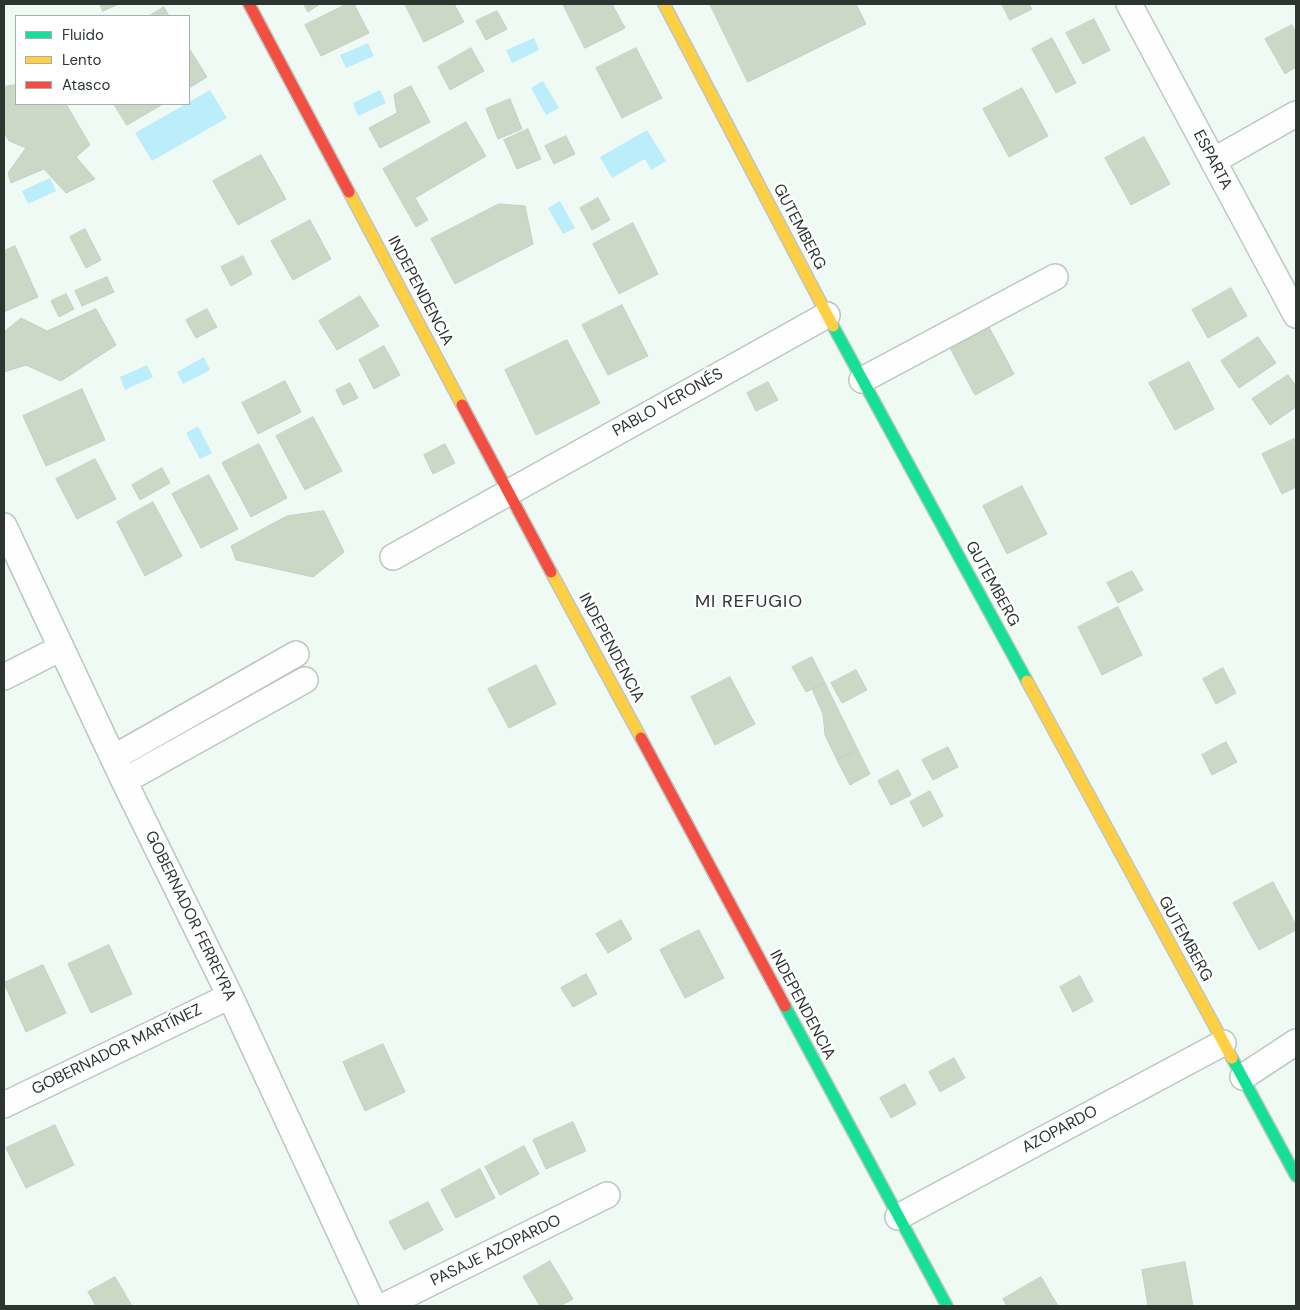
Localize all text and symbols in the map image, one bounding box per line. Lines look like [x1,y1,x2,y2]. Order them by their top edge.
legend [15,15,190,105]
text: Fluido [62,25,104,45]
text: Lento [62,50,101,70]
text: Atasco [62,75,110,95]
street label: ESPARTA [1188,127,1236,193]
street label: GUTEMBERG [768,181,830,273]
street label: INDEPENDENCIA [383,233,457,349]
street label: PABLO VERONÉS [609,365,727,441]
street label: GUTEMBERG [961,538,1023,630]
street label: INDEPENDENCIA [574,590,648,706]
district label: MI REFUGIO [694,591,804,613]
street label: GOBERNADOR FERREYRA [140,828,240,1004]
street label: GUTEMBERG [1154,893,1216,985]
street label: INDEPENDENCIA [765,947,839,1063]
street label: GOBERNADOR MARTÍNEZ [29,1000,205,1100]
street label: AZOPARDO [1019,1102,1101,1158]
street label: PASAJE AZOPARDO [428,1211,564,1291]

